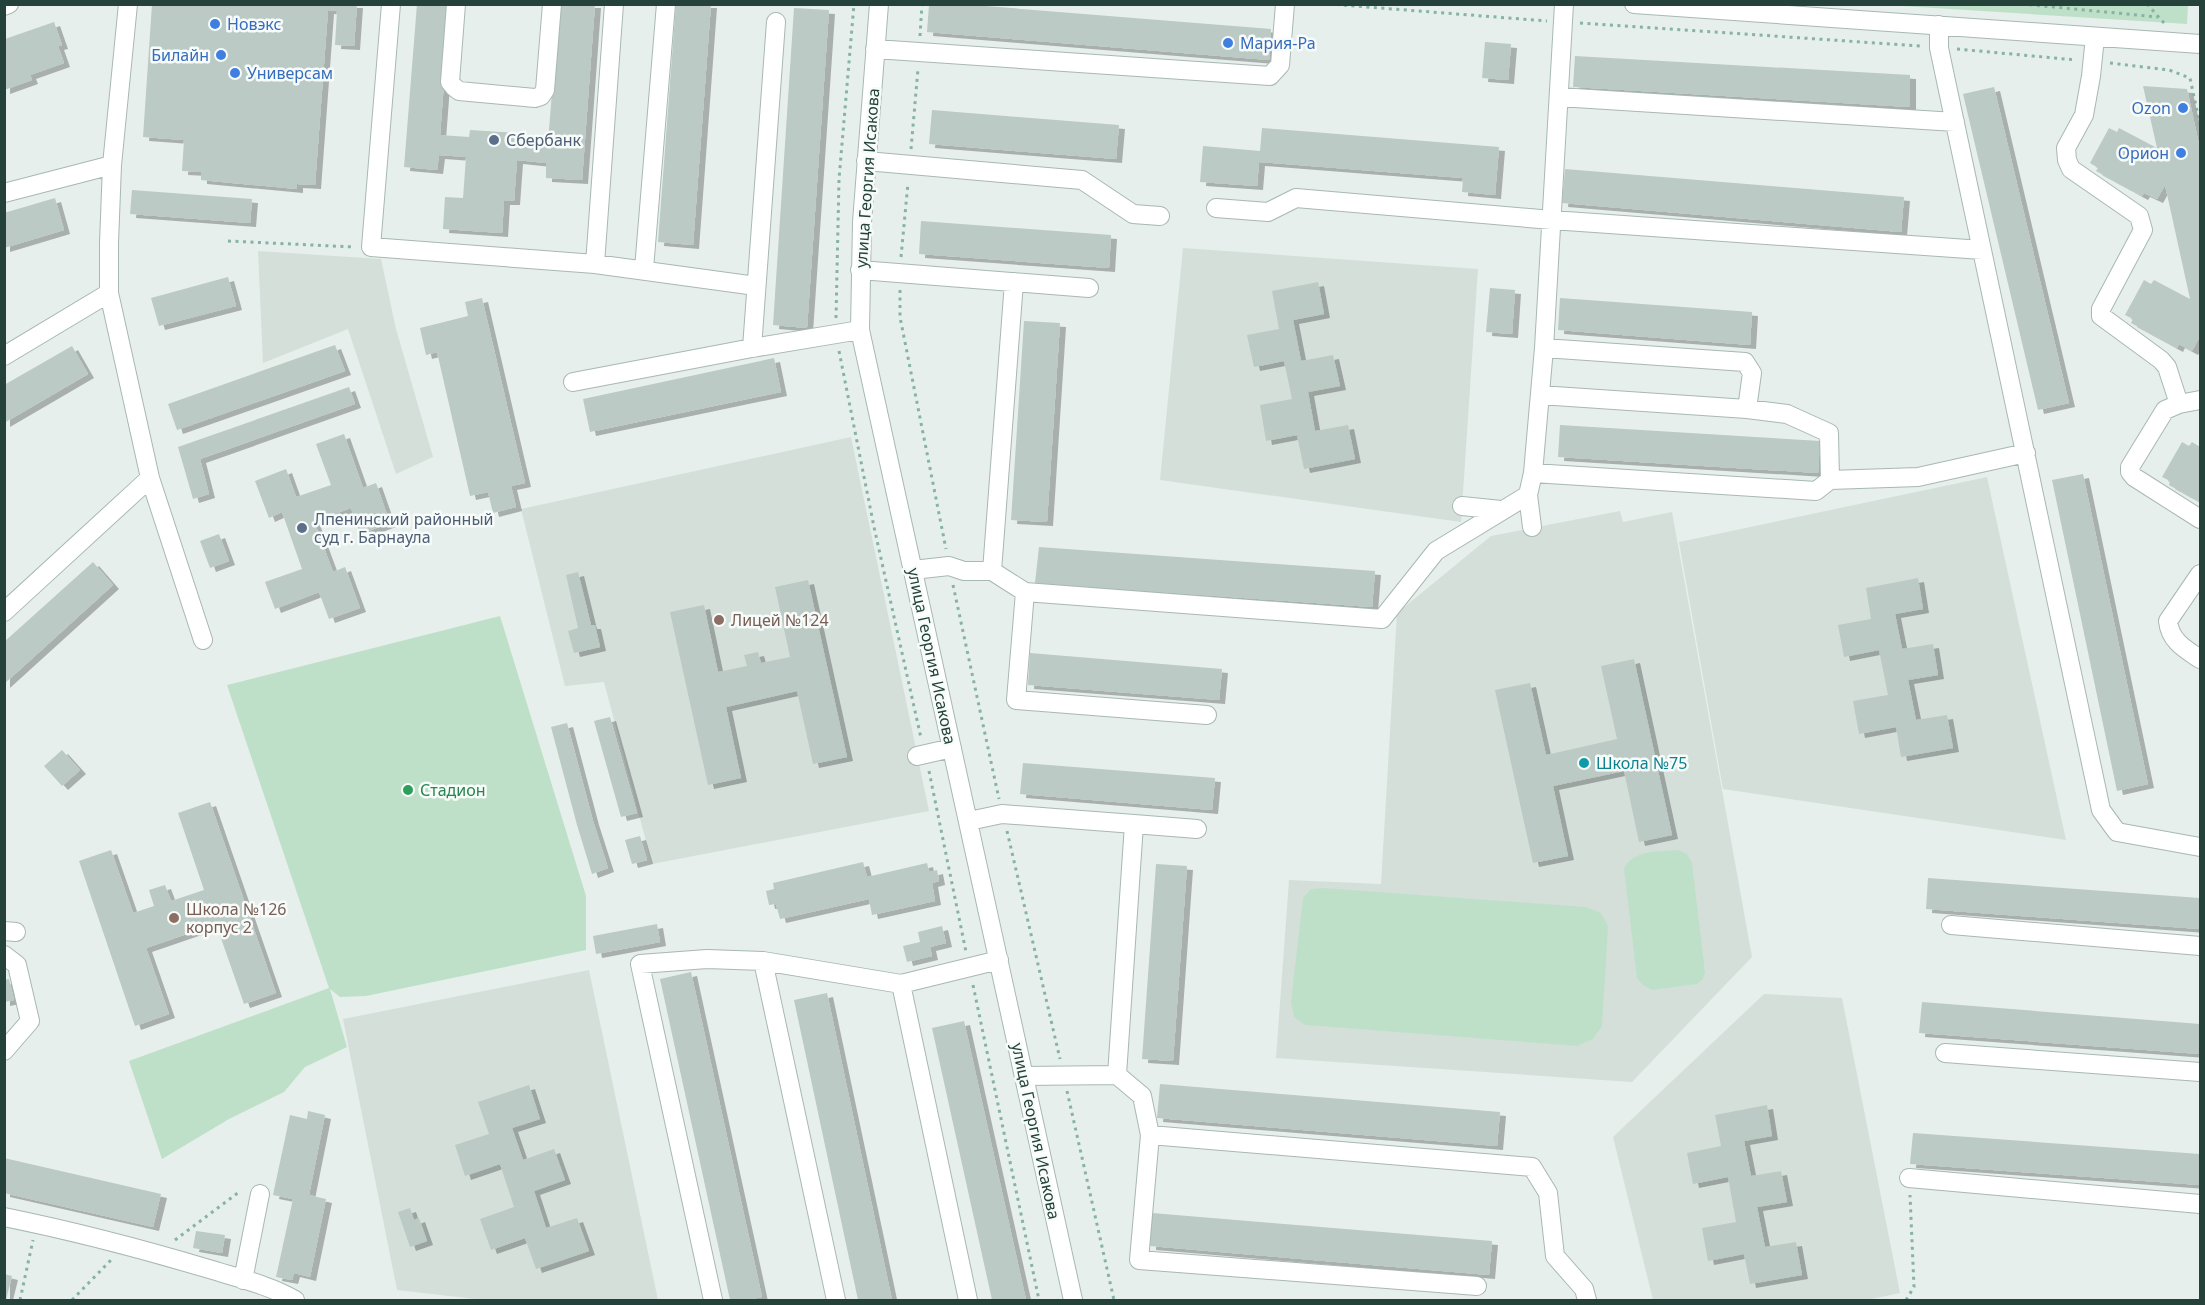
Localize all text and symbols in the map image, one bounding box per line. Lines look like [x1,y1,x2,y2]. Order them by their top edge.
place label: Новэкс [227,13,281,35]
marker: Новэкс [208,17,222,31]
place label: Мария-Ра [1240,32,1316,54]
marker: Мария-Ра [1221,36,1235,50]
place label: Билайн [151,44,209,66]
marker: Билайн [214,48,228,62]
place label: Универсам [247,62,333,84]
marker: Универсам [228,66,242,80]
street label: улица Георгия Исакова [850,88,884,268]
place label: Ozon [2131,97,2171,119]
marker: Ozon [2176,101,2190,115]
place label: Сбербанк [506,129,582,151]
marker: Сбербанк [487,133,501,147]
place label: Орион [2118,142,2169,164]
marker: Орион [2174,146,2188,160]
place label: Лпенинский районный суд г. Барнаула [314,508,493,548]
marker: Лпенинский районный суд г. Барнаула [295,521,309,535]
street label: улица Георгия Исакова [903,566,961,746]
place label: Лицей №124 [731,609,829,631]
marker: Лицей №124 [712,613,726,627]
place label: Школа №75 [1596,752,1687,774]
marker: Школа №75 [1577,756,1591,770]
place label: Стадион [420,779,486,801]
marker: Стадион [401,783,415,797]
place label: Школа №126 корпус 2 [186,898,286,938]
marker: Школа №126 корпус 2 [167,911,181,925]
street label: улица Георгия Исакова [1007,1041,1065,1221]

